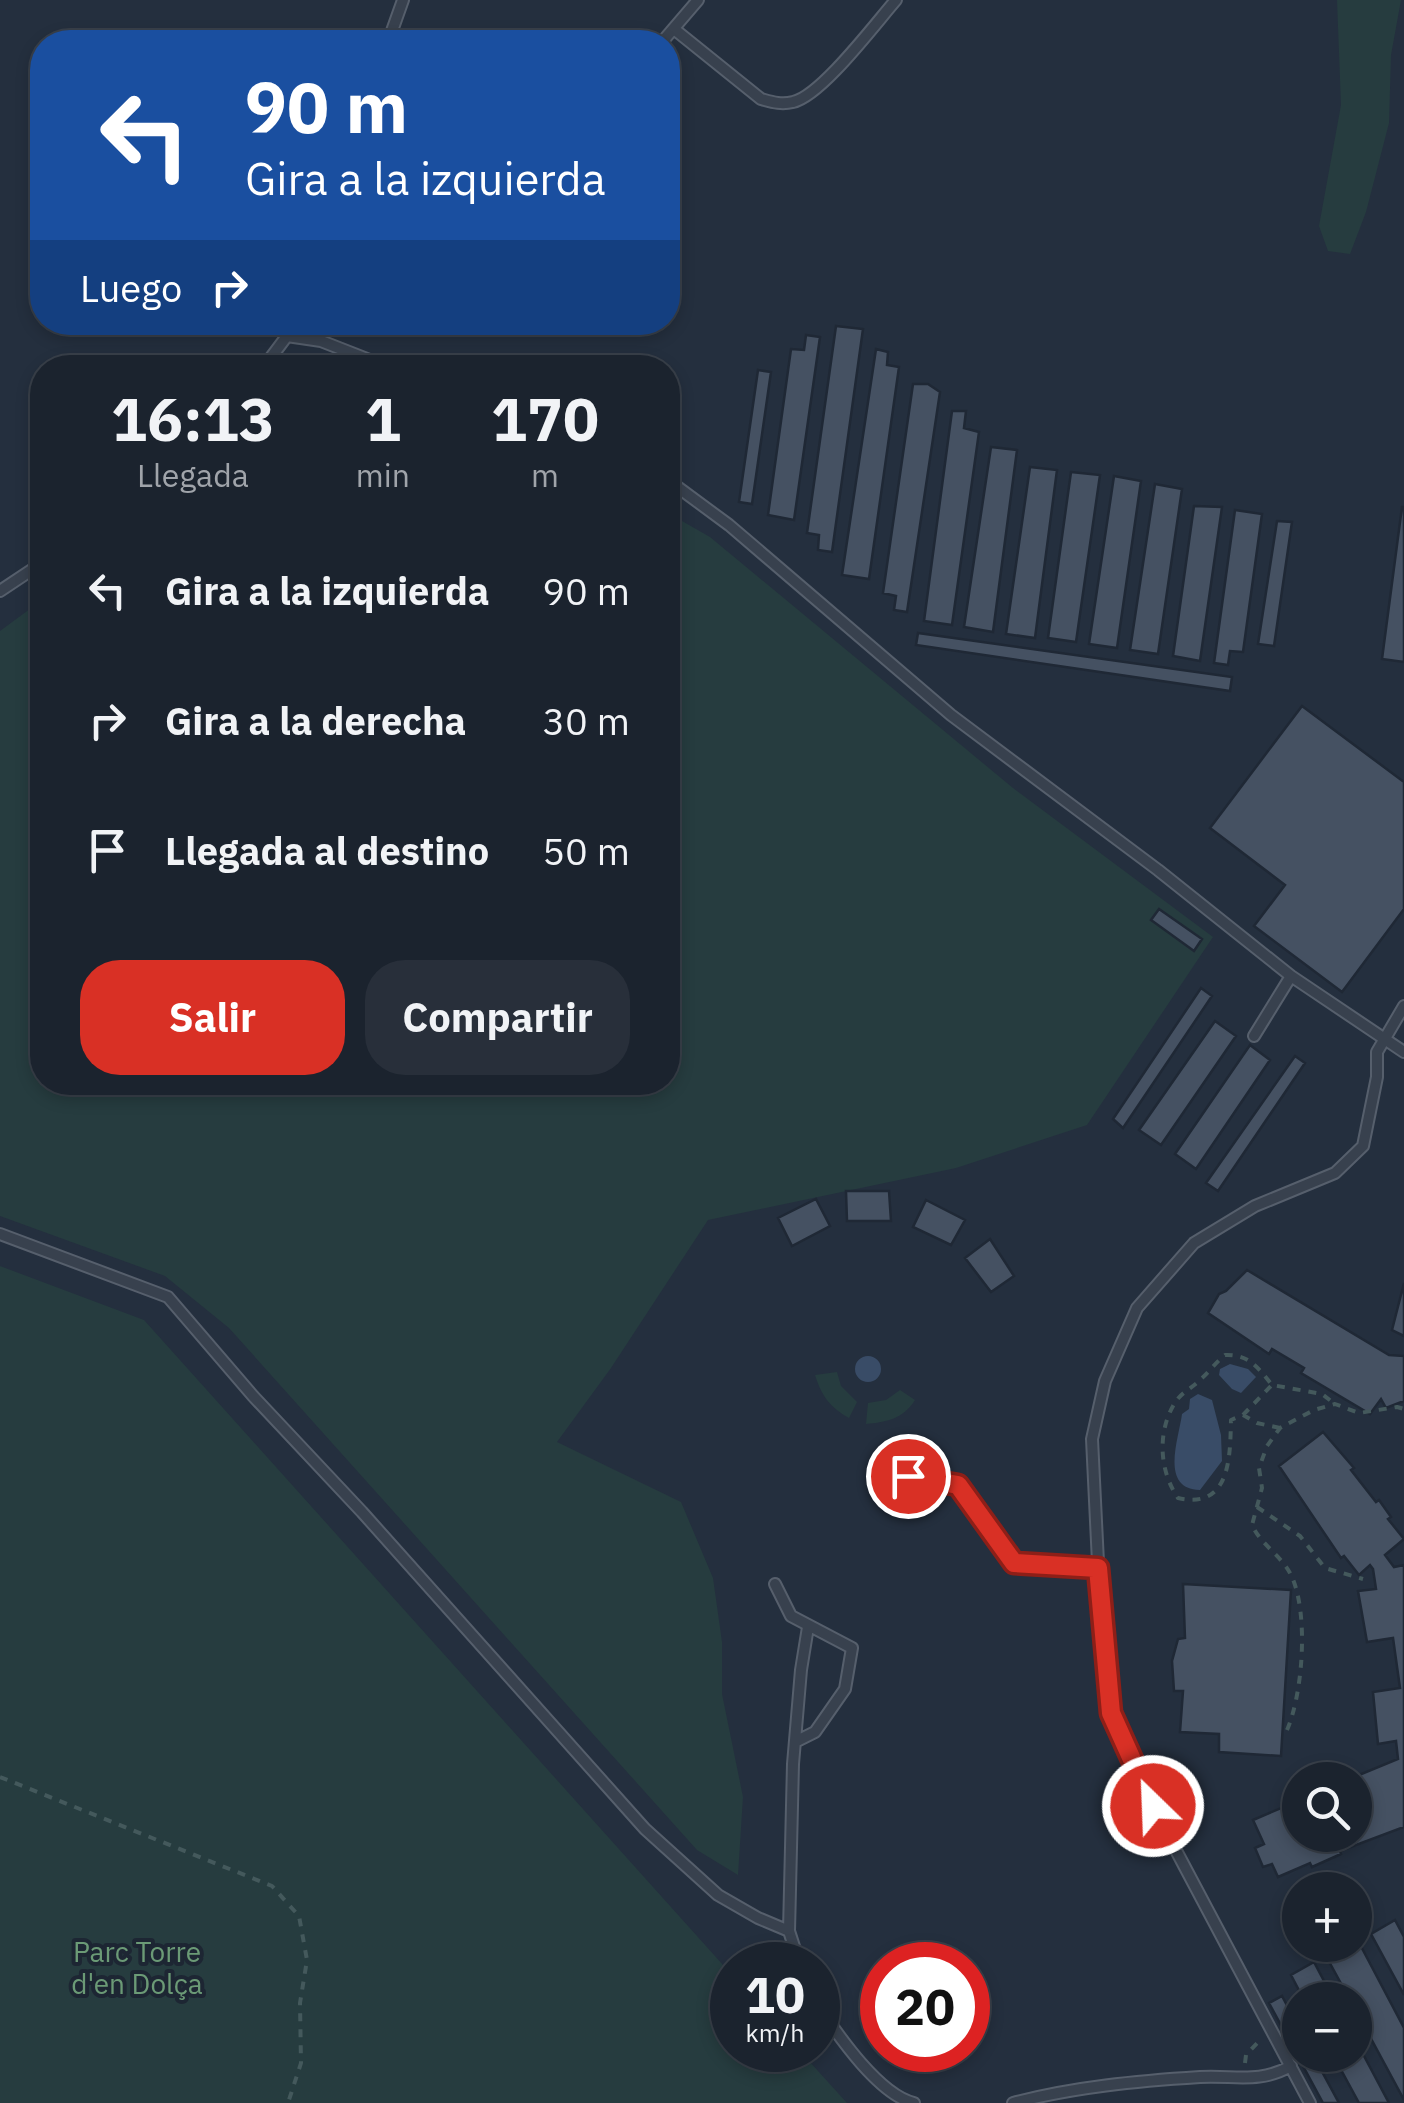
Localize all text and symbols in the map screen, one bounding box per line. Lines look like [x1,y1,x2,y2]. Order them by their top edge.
text: 90 m [245,61,408,152]
icon: left [80,70,210,200]
text: Gira a la izquierda [245,149,606,207]
icon: right [202,260,257,315]
text: Luego [80,263,182,312]
text: 16:13 [111,379,275,458]
text: 1 [365,379,401,458]
text: 170 [491,379,599,458]
text: Llegada [137,454,249,496]
text: min [356,454,410,496]
text: m [531,454,559,496]
icon: left [80,563,135,618]
text: Gira a la izquierda [165,566,489,615]
text: 90 m [542,566,630,615]
icon: right [80,693,135,748]
text: Gira a la derecha [165,696,466,745]
text: 30 m [542,696,630,745]
icon: arrive [80,823,135,878]
text: Llegada al destino [165,826,489,875]
text: 50 m [542,826,630,875]
button: Salir [80,960,345,1075]
button: Compartir [365,960,630,1075]
pin [866,1434,951,1519]
icon: arrive [881,1449,936,1504]
position arrow [1101,1754,1205,1858]
map controls [1282,1762,1372,2072]
button: search [1282,1762,1372,1852]
button: + [1282,1872,1372,1962]
park label: Parc Torre d'en Dolça [71,1933,203,2002]
speed limit sign: 20 [860,1942,990,2072]
text: 10 [745,1962,805,2027]
button: − [1282,1982,1372,2072]
text: km/h [746,2016,804,2049]

